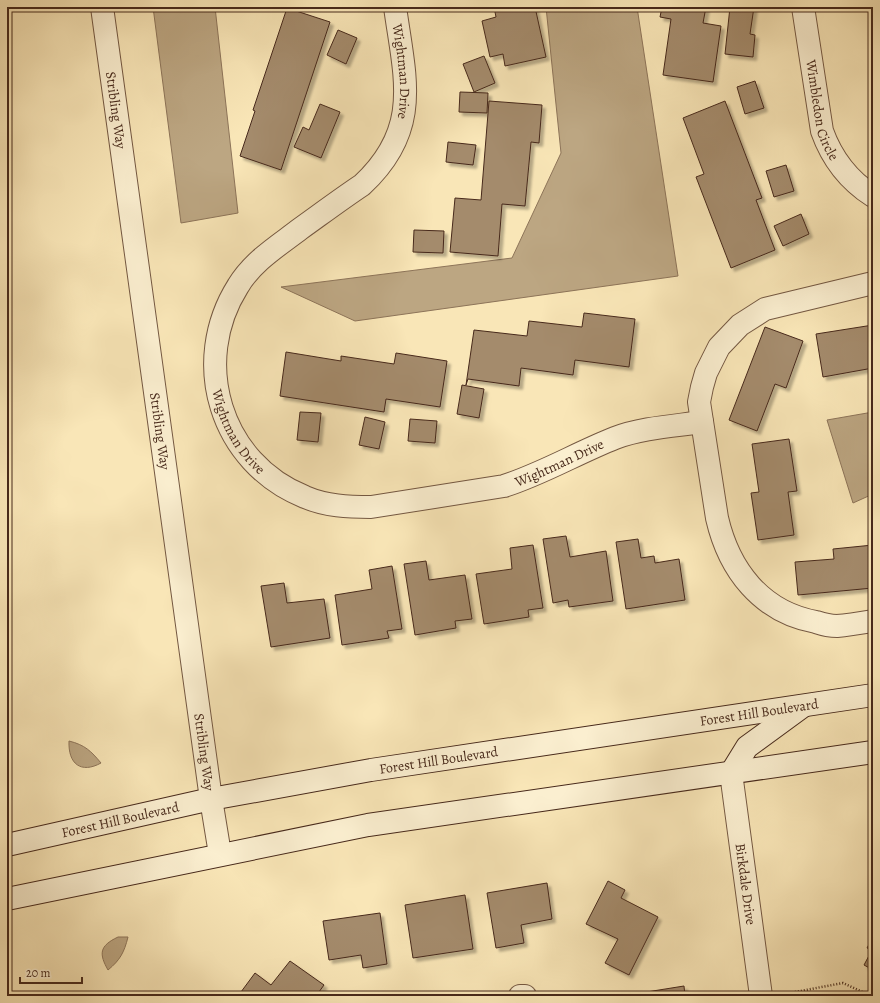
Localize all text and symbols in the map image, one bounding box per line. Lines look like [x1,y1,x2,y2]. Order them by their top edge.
street label: Wightman Drive [387,22,414,121]
street label: Wimbledon Circle [801,57,843,164]
street label: Stribling Way [101,70,131,151]
street label: Wightman Drive [207,387,269,479]
street label: Stribling Way [145,391,175,472]
street label: Wightman Drive [511,435,607,492]
street label: Forest Hill Boulevard [698,694,820,731]
street label: Stribling Way [189,712,219,793]
street label: Forest Hill Boulevard [378,742,500,779]
street label: Forest Hill Boulevard [60,797,181,842]
street label: Birkdale Drive [731,842,760,926]
scale bar [20,959,82,985]
text: 20 m [26,965,50,981]

